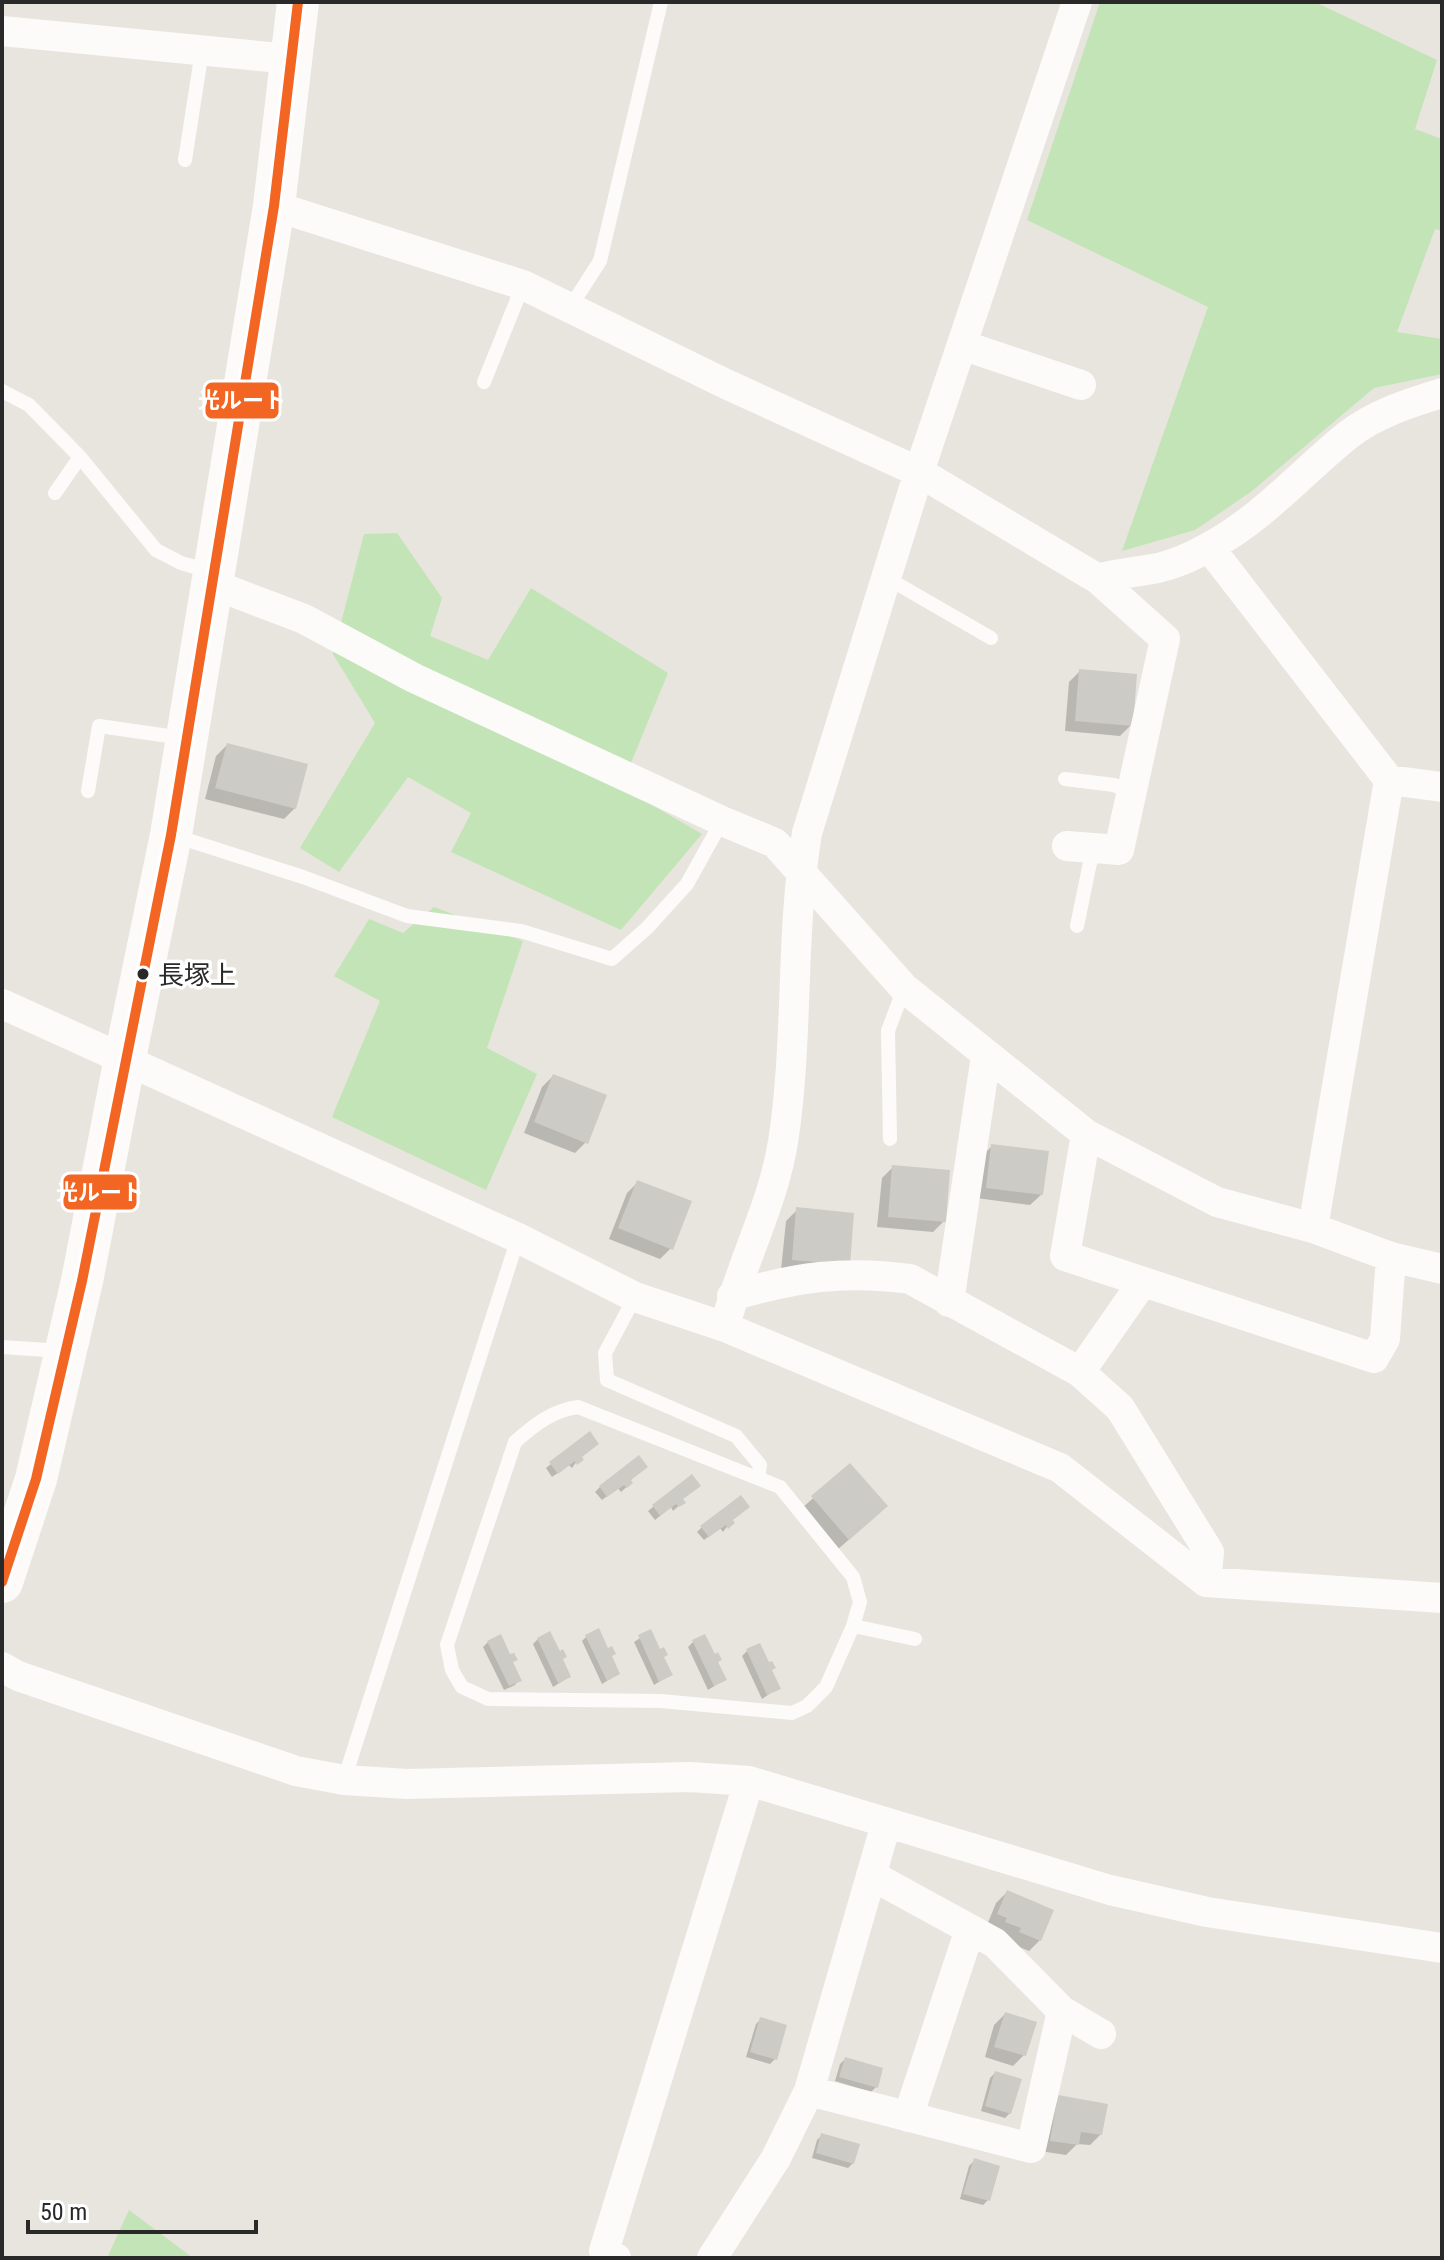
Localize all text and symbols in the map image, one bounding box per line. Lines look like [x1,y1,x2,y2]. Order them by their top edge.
line badge: 光ルート [204,381,280,420]
text: 光ルート [198,388,286,413]
place label: 長塚上 [158,960,236,990]
marker: 長塚上 [135,966,151,982]
line badge: 光ルート [62,1173,138,1211]
text: 光ルート [56,1180,144,1205]
scale bar [28,2184,256,2234]
text: 50 m [40,2198,87,2226]

